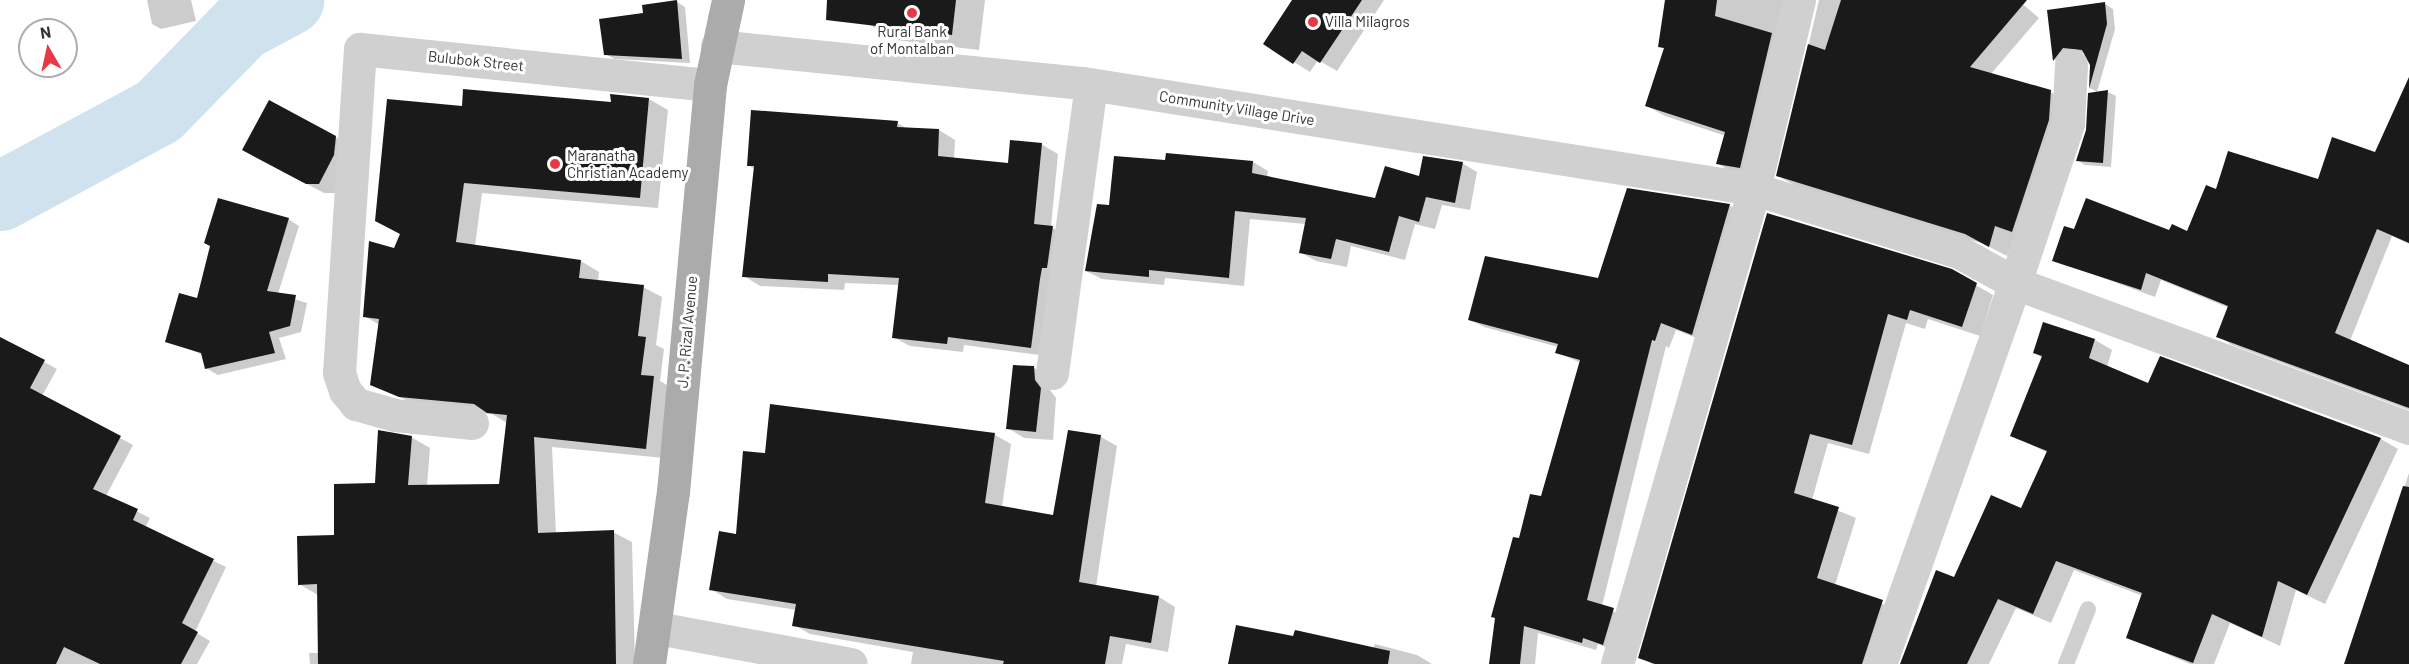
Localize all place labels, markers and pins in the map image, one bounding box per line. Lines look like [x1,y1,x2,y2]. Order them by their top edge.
marker: Rural Bank of Montalban [905,6,919,20]
place label: Villa Milagros [1325,13,1410,31]
marker: Villa Milagros [1306,15,1320,29]
place label: Rural Bank of Montalban [870,22,954,57]
place label: Maranatha Christian Academy [567,146,688,181]
marker: Maranatha Christian Academy [548,157,562,171]

